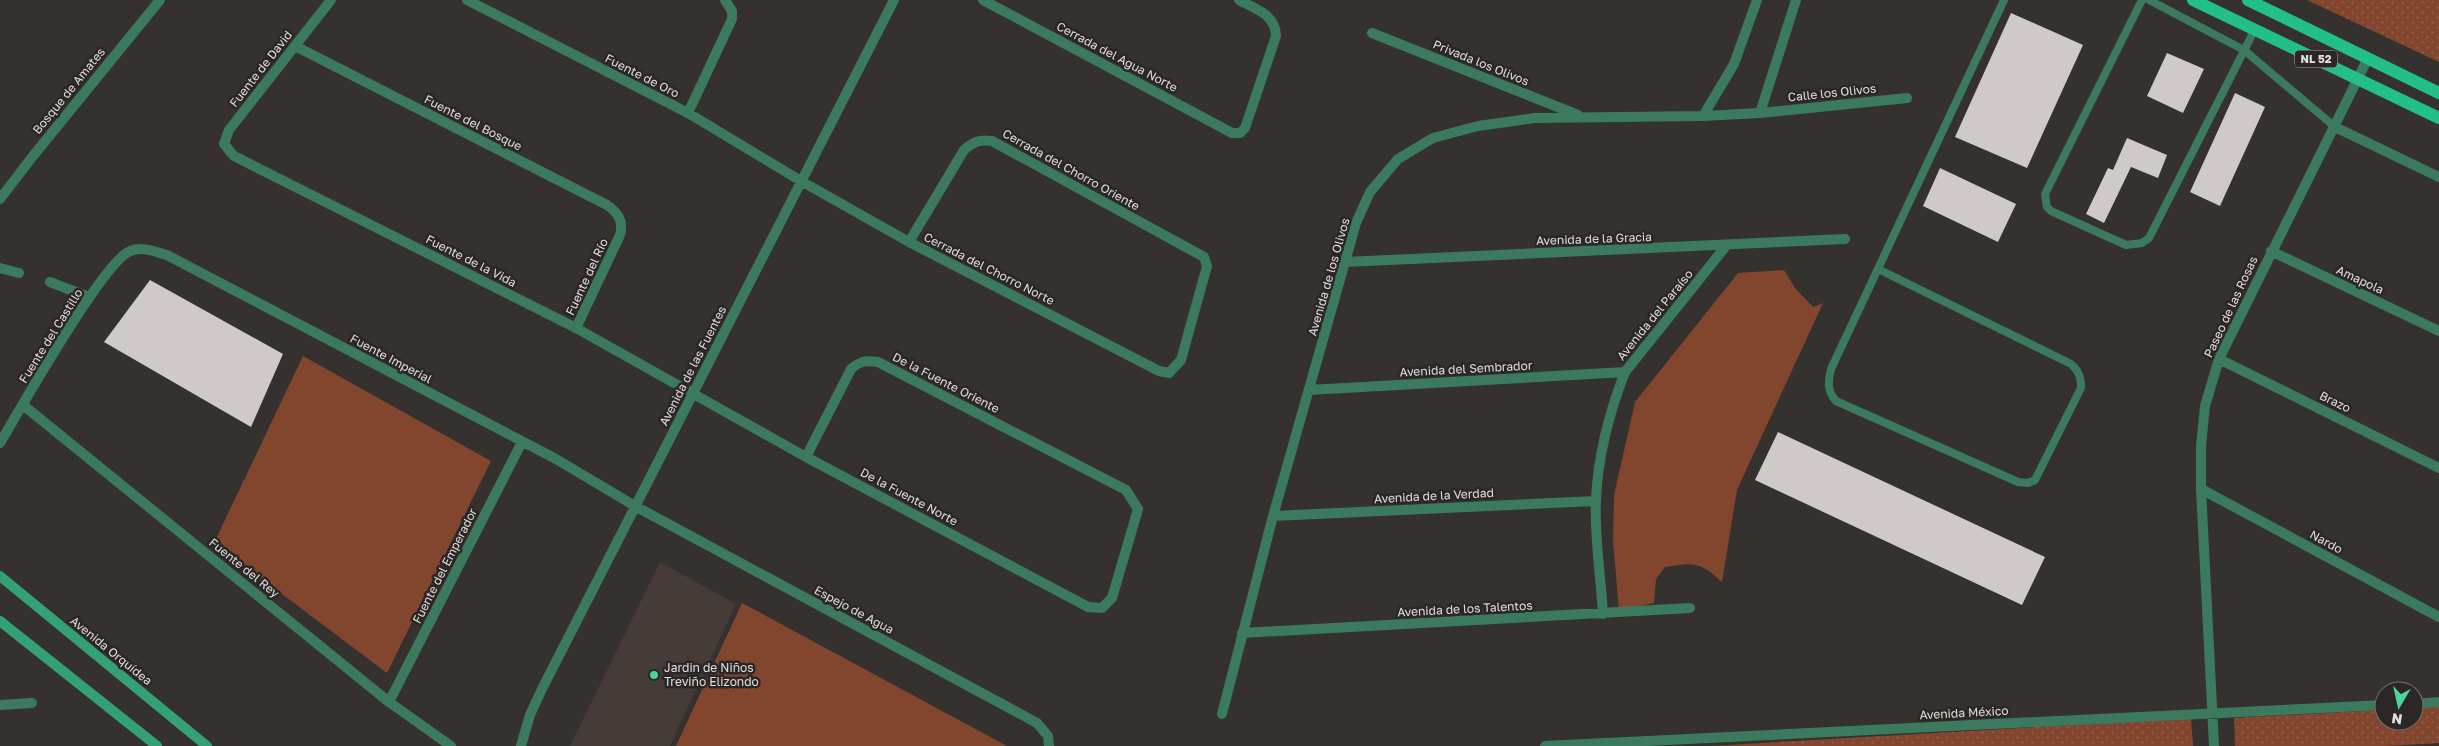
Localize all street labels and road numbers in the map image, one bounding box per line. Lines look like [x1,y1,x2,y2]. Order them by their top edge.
street label: Cerrada del Agua Norte [1054,18,1180,95]
street label: Fuente de David [226,27,295,110]
street label: Privada los Olivos [1431,36,1531,89]
street label: Bosque de Amates [29,44,108,137]
street label: Fuente de Oro [603,50,682,101]
road number: NL 52 [2295,51,2337,68]
street label: Calle los Olivos [1787,80,1877,105]
street label: Fuente del Bosque [422,91,525,154]
street label: Cerrada del Chorro Oriente [1000,126,1142,214]
street label: Avenida de los Olivos [1304,216,1353,338]
street label: Cerrada del Chorro Norte [921,229,1057,308]
street label: Avenida de la Gracia [1536,229,1652,248]
street label: Fuente de la Vida [423,231,519,290]
street label: Fuente del Río [562,236,611,318]
street label: Paseo de las Rosas [2200,254,2261,360]
street label: Amapola [2334,262,2386,297]
street label: Avenida del Paraíso [1613,266,1696,363]
street label: Fuente del Castillo [15,286,86,386]
street label: Avenida de las Fuentes [656,303,729,428]
street label: Fuente Imperial [348,331,435,387]
street label: De la Fuente Oriente [890,349,1002,416]
street label: Avenida del Sembrador [1399,358,1533,379]
street label: Brazo [2317,388,2353,415]
street label: De la Fuente Norte [858,464,961,529]
street label: Avenida de la Verdad [1374,485,1494,506]
street label: Fuente del Emperador [409,505,480,626]
street label: Nardo [2307,527,2345,556]
street label: Fuente del Rey [206,535,283,601]
street label: Espejo de Agua [812,582,897,637]
street label: Avenida de los Talentos [1397,597,1533,620]
street label: Avenida Orquídea [67,613,155,688]
street label: Avenida México [1919,703,2009,722]

